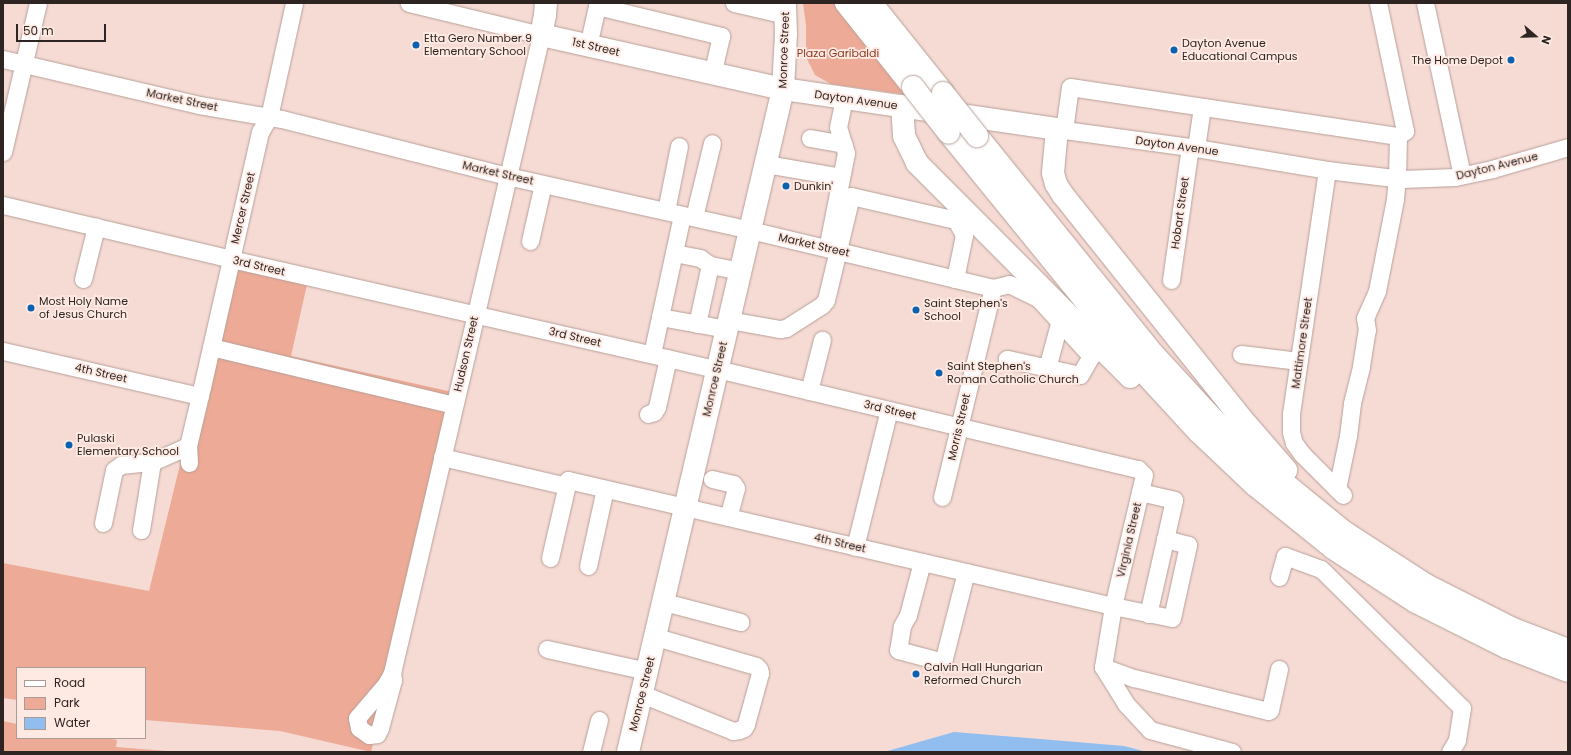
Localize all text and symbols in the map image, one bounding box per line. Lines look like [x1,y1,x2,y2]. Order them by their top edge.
street label: Monroe Street [776,11,792,89]
scale bar [18,16,108,42]
north arrow [1515,16,1555,56]
text: 50 m [23,22,54,39]
place label: Etta Gero Number 9 Elementary School [424,32,532,58]
text: N [1537,33,1555,47]
street label: 1st Street [571,35,621,59]
place label: Dayton Avenue Educational Campus [1182,37,1298,63]
marker: Etta Gero Number 9 Elementary School [411,40,421,50]
marker: Dayton Avenue Educational Campus [1169,45,1179,55]
park label: Plaza Garibaldi [797,46,879,60]
place label: The Home Depot [1411,53,1503,67]
marker: The Home Depot [1506,55,1516,65]
street label: Market Street [145,86,219,114]
street label: Dayton Avenue [814,88,898,112]
street label: Dayton Avenue [1135,134,1219,158]
street label: Dayton Avenue [1455,149,1539,183]
street label: Market Street [461,158,535,188]
street label: Mercer Street [228,171,258,245]
street label: Hobart Street [1168,176,1192,250]
place label: Dunkin' [794,179,833,193]
marker: Dunkin' [781,181,791,191]
street label: Market Street [777,230,851,260]
street label: 3rd Street [232,254,286,278]
place label: Most Holy Name of Jesus Church [39,295,128,321]
street label: Mattimore Street [1289,296,1315,390]
place label: Saint Stephen's School [924,297,1008,323]
marker: Most Holy Name of Jesus Church [26,303,36,313]
marker: Saint Stephen's School [911,305,921,315]
street label: Hudson Street [451,315,481,393]
street label: 3rd Street [548,325,602,349]
street label: Monroe Street [700,340,730,418]
place label: Saint Stephen's Roman Catholic Church [947,360,1079,386]
street label: 4th Street [74,361,128,385]
marker: Saint Stephen's Roman Catholic Church [934,368,944,378]
street label: Morris Street [945,392,973,462]
street label: 3rd Street [863,398,917,422]
place label: Pulaski Elementary School [77,432,179,458]
marker: Pulaski Elementary School [64,440,74,450]
street label: Virginia Street [1114,501,1144,579]
street label: 4th Street [813,531,867,555]
street label: Monroe Street [626,655,658,733]
place label: Calvin Hall Hungarian Reformed Church [924,661,1043,687]
legend [16,667,146,739]
marker: Calvin Hall Hungarian Reformed Church [911,669,921,679]
text: Road [54,674,85,691]
text: Park [54,694,80,711]
text: Water [54,714,90,731]

